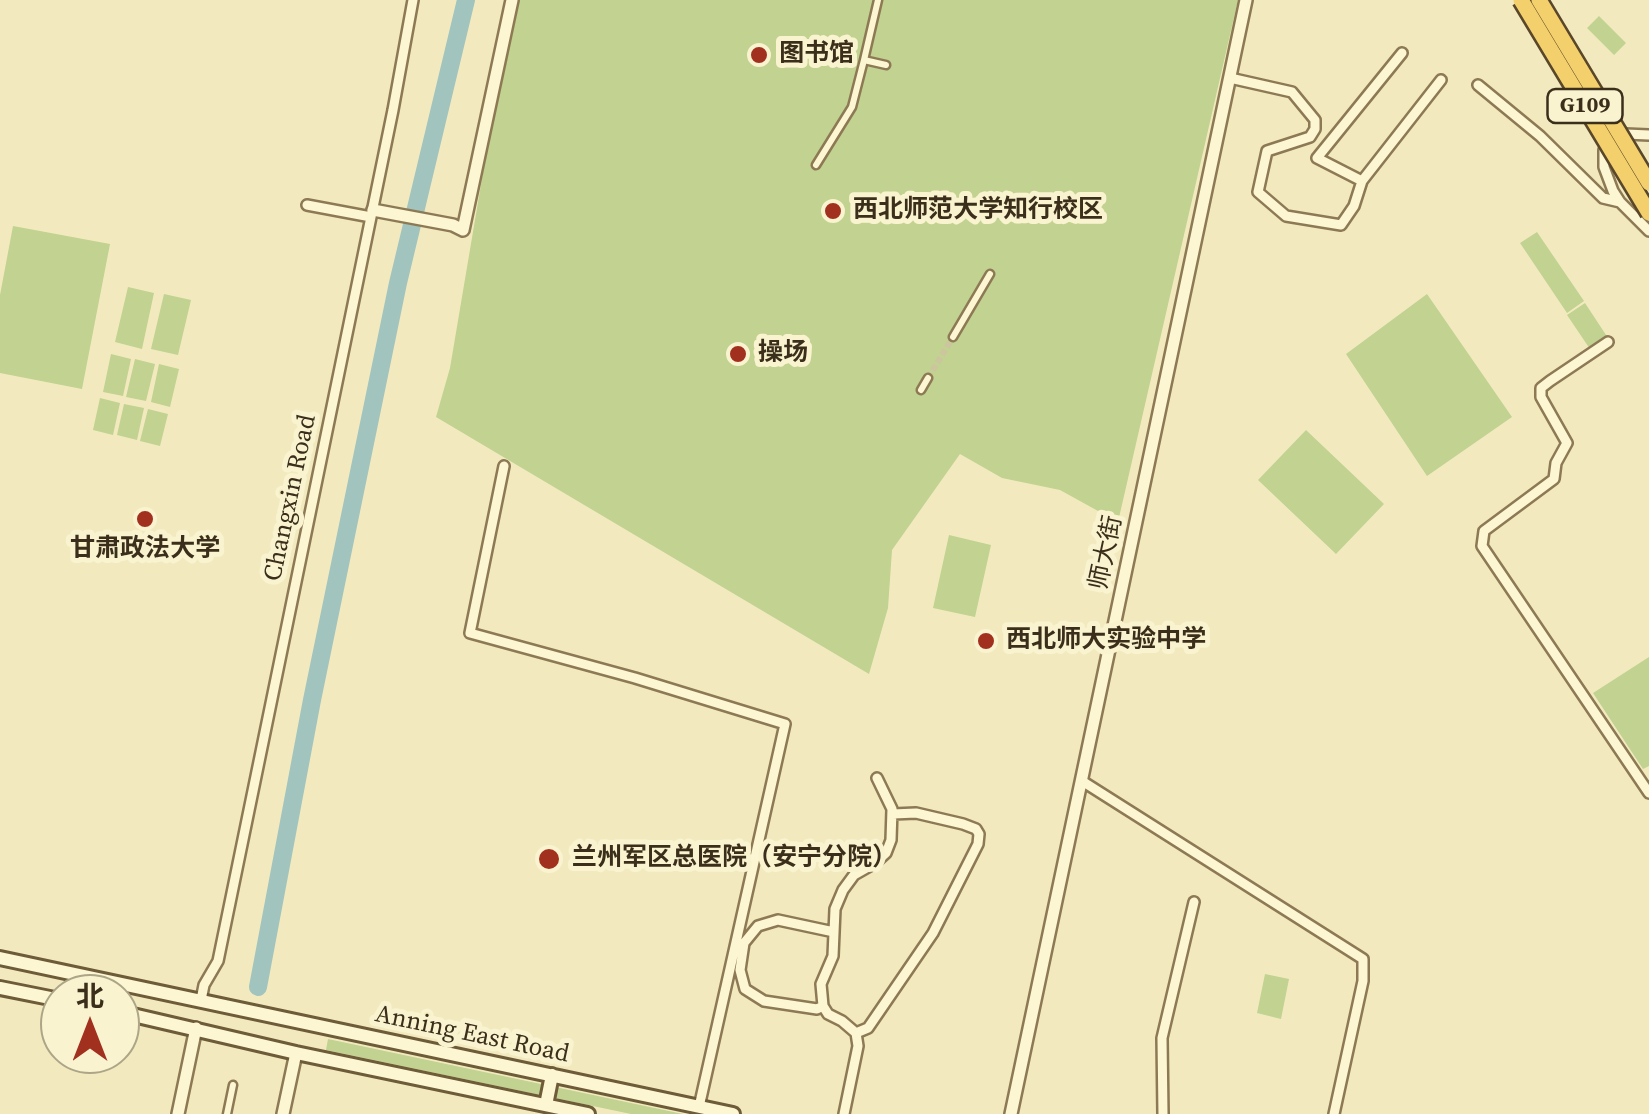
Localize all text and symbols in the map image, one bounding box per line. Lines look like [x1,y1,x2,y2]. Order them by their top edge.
place label: 图书馆 [779,40,854,70]
marker: 图书馆 [748,44,770,66]
road number: G109 [1548,89,1622,123]
place label: 西北师范大学知行校区 [853,196,1103,226]
marker: 西北师范大学知行校区 [822,200,844,222]
place label: 操场 [758,339,808,369]
marker: 操场 [727,343,749,365]
street label: Changxin Road [259,412,323,584]
marker: 甘肃政法大学 [134,508,156,530]
street label: 师大街 [1085,513,1129,593]
place label: 甘肃政法大学 [70,535,220,565]
place label: 西北师大实验中学 [1006,626,1206,656]
marker: 西北师大实验中学 [975,630,997,652]
place label: 兰州军区总医院（安宁分院） [572,844,897,874]
marker: 兰州军区总医院（安宁分院） [536,846,562,872]
north arrow [40,974,140,1074]
text: 北 [76,977,104,1015]
street label: Anning East Road [372,1000,572,1070]

